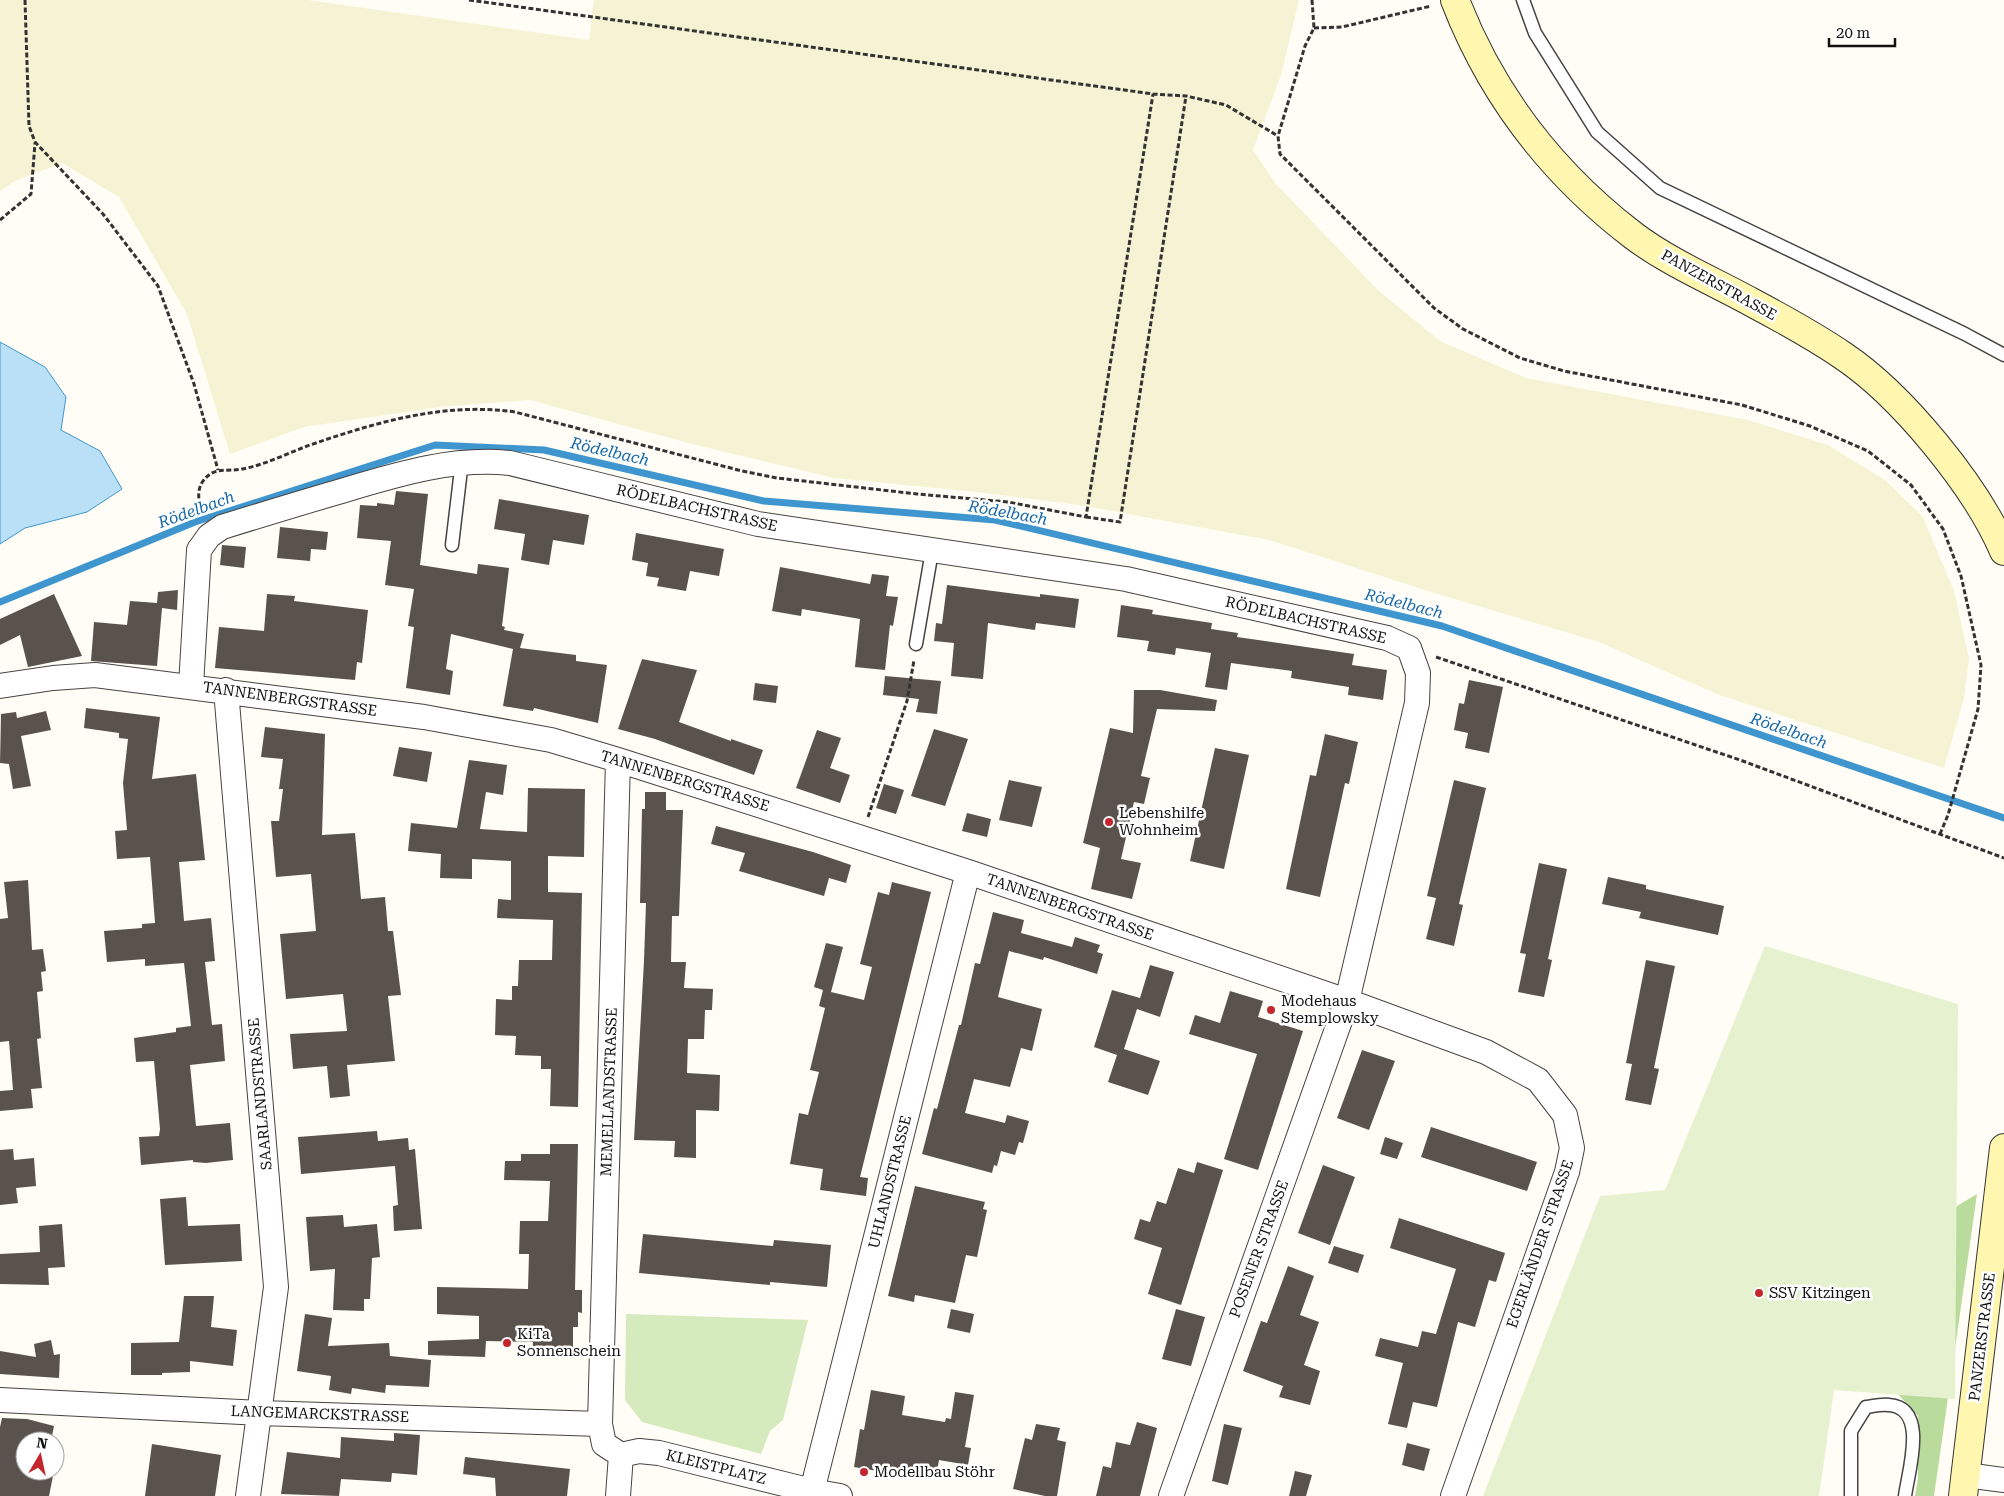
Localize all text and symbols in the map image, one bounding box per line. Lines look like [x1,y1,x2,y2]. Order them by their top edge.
scale bar [1829,15,1895,47]
text: 20 m [1836,24,1871,42]
street label: PANZERSTRASSE [1658,246,1780,324]
water label: Rödelbach [568,433,651,470]
street label: RÖDELBACHSTRASSE [615,481,779,535]
water label: Rödelbach [154,487,237,532]
water label: Rödelbach [966,496,1049,529]
water label: Rödelbach [1362,584,1445,622]
street label: RÖDELBACHSTRASSE [1224,593,1388,647]
street label: TANNENBERGSTRASSE [202,678,378,720]
water label: Rödelbach [1747,708,1830,753]
street label: TANNENBERGSTRASSE [598,747,772,815]
place label: Lebenshilfe Wohnheim [1119,804,1204,839]
marker: Lebenshilfe Wohnheim [1103,816,1115,828]
street label: TANNENBERGSTRASSE [984,870,1156,944]
place label: Modehaus Stemplowsky [1281,992,1379,1027]
marker: Modehaus Stemplowsky [1265,1004,1277,1016]
street label: MEMELLANDSTRASSE [597,1007,621,1177]
street label: SAARLANDSTRASSE [244,1017,276,1171]
street label: UHLANDSTRASSE [865,1114,915,1250]
street label: EGERLÄNDER STRASSE [1503,1157,1577,1331]
street label: POSENER STRASSE [1226,1178,1292,1320]
street label: PANZERSTRASSE [1965,1272,1999,1402]
place label: SSV Kitzingen [1769,1284,1871,1302]
marker: SSV Kitzingen [1753,1287,1765,1299]
place label: KiTa Sonnenschein [517,1325,621,1360]
marker: KiTa Sonnenschein [501,1337,513,1349]
street label: LANGEMARCKSTRASSE [230,1402,410,1426]
north arrow [15,1431,65,1481]
text: N [35,1434,49,1452]
street label: KLEISTPLATZ [664,1446,768,1488]
place label: Modellbau Stöhr [874,1463,995,1481]
marker: Modellbau Stöhr [858,1466,870,1478]

